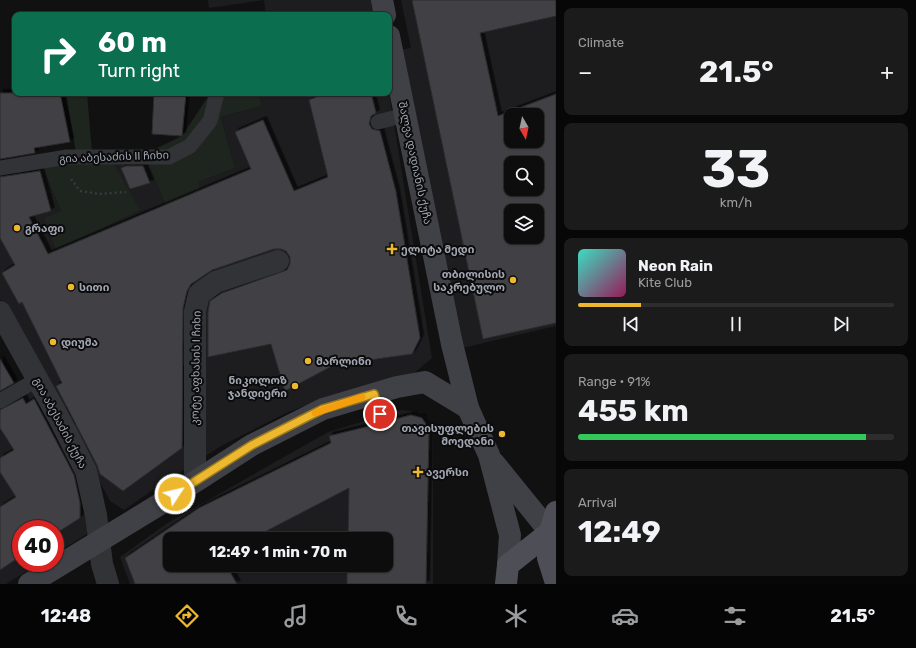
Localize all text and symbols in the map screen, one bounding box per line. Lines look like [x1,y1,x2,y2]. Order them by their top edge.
text: 60 m [98,26,167,59]
icon: right [32,28,84,80]
text: Climate [578,35,624,50]
text: 21.5° [699,54,774,90]
text: − [578,59,592,86]
text: + [880,59,894,86]
text: Turn right [98,60,180,82]
street label: შალვა დადიანის ქუჩა [396,100,434,226]
north arrow [504,108,544,148]
map controls [504,108,544,244]
text: 33 [702,138,770,200]
street label: გია აბესაძის II ჩიხი [59,149,169,165]
button: search [504,156,544,196]
text: km/h [720,195,752,210]
button: layers [504,204,544,244]
place label: გრაფი [25,222,64,235]
marker: გრაფი [12,223,22,233]
marker: ელიტა მედი [386,243,398,255]
place label: ელიტა მედი [401,243,475,256]
text: Neon Rain [638,257,713,275]
place label: თბილისის საკრებულო [433,268,505,294]
marker: თბილისის საკრებულო [508,275,518,285]
text: Kite Club [638,275,692,290]
place label: სითი [79,281,110,294]
marker: სითი [66,282,76,292]
street label: კოტე აფხასის I ჩიხი [188,311,204,425]
icon: previous [620,313,642,335]
icon: pause [725,313,747,335]
icon: next [830,313,852,335]
place label: დიუმა [61,336,98,349]
marker: დიუმა [48,337,58,347]
place label: მარლინი [316,355,372,368]
marker: მარლინი [303,356,313,366]
place label: ნიკოლოზ ჯანდიერი [228,374,287,400]
text: Range · 91% [578,374,650,389]
street label: გია აბესაძის ქუჩა [31,375,89,471]
marker: ნიკოლოზ ჯანდიერი [290,381,300,391]
text: 455 km [578,393,689,429]
pin [363,397,397,431]
icon: arrive [369,403,391,425]
place label: თავისუფლების მოედანი [401,422,494,448]
marker: თავისუფლების მოედანი [497,429,507,439]
place label: ავერსი [426,466,469,479]
marker: ავერსი [413,467,423,477]
position arrow [154,473,196,515]
text: Arrival [578,495,617,510]
text: 12:49 [578,514,661,550]
speed limit sign: 40 [12,520,64,572]
text: 12:49 · 1 min · 70 m [209,543,347,561]
icon: directions [173,602,201,630]
icon: music [282,602,310,630]
icon: phone [392,602,420,630]
icon: climate [502,602,530,630]
icon: car [611,602,639,630]
icon: filters [721,602,749,630]
text: 12:48 [41,605,91,627]
text: 21.5° [830,605,875,627]

